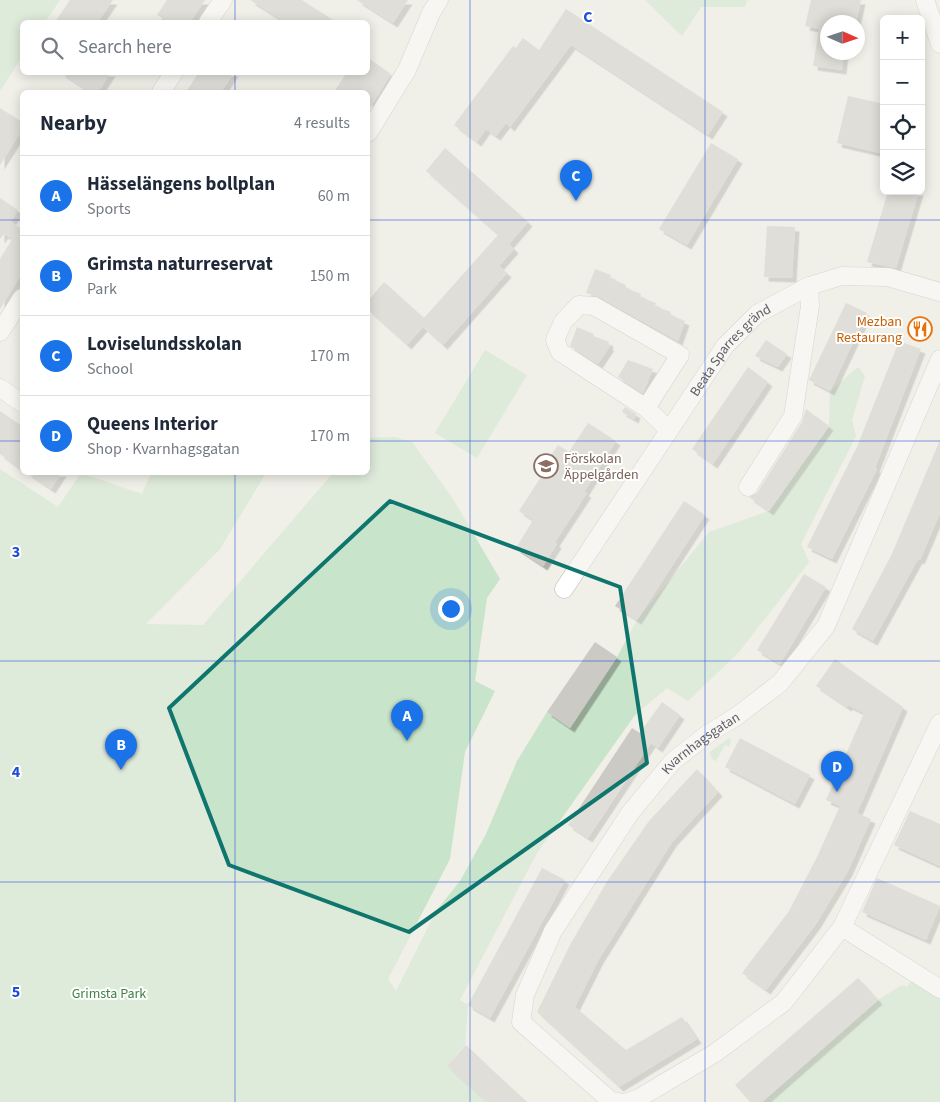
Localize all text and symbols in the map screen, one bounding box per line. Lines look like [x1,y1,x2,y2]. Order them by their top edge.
text: C [583,6,593,28]
north arrow [820,15,865,60]
map controls [880,15,925,195]
button: + [880,15,925,60]
search box [20,20,370,75]
icon: search [38,34,66,62]
text: Search here [78,34,172,61]
button: − [880,60,925,105]
button: locate [880,105,925,150]
text: Nearby [40,108,107,138]
text: 4 results [294,112,350,134]
button: layers [880,150,925,195]
pin: C [560,160,592,201]
text: Hässelängens bollplan [87,171,275,198]
text: A [51,185,61,207]
text: 60 m [318,185,350,207]
text: Sports [87,198,131,220]
text: Grimsta naturreservat [87,251,273,278]
text: B [51,265,61,287]
text: 150 m [310,265,350,287]
text: Park [87,278,117,300]
street label: Beata Sparres gränd [685,299,775,401]
place label: Mezban Restaurang [836,312,902,348]
restaurant icon: Mezban Restaurang [907,316,933,342]
text: Loviselundsskolan [87,331,242,358]
text: C [51,345,61,367]
text: 170 m [310,345,350,367]
text: School [87,358,133,380]
text: Queens Interior [87,411,218,438]
text: D [51,425,61,447]
text: 170 m [310,425,350,447]
text: Shop · Kvarnhagsgatan [87,438,240,460]
place label: Förskolan Äppelgården [564,449,639,485]
school or university icon: Förskolan Äppelgården [533,453,559,479]
text: 3 [12,541,20,563]
your location [438,596,464,622]
pin: A [391,700,423,741]
street label: Kvarnhagsgatan [657,708,744,779]
pin: B [105,729,137,770]
pin: D [821,751,853,792]
text: 4 [12,761,21,783]
text: 5 [12,981,20,1003]
park label: Grimsta Park [72,984,146,1004]

